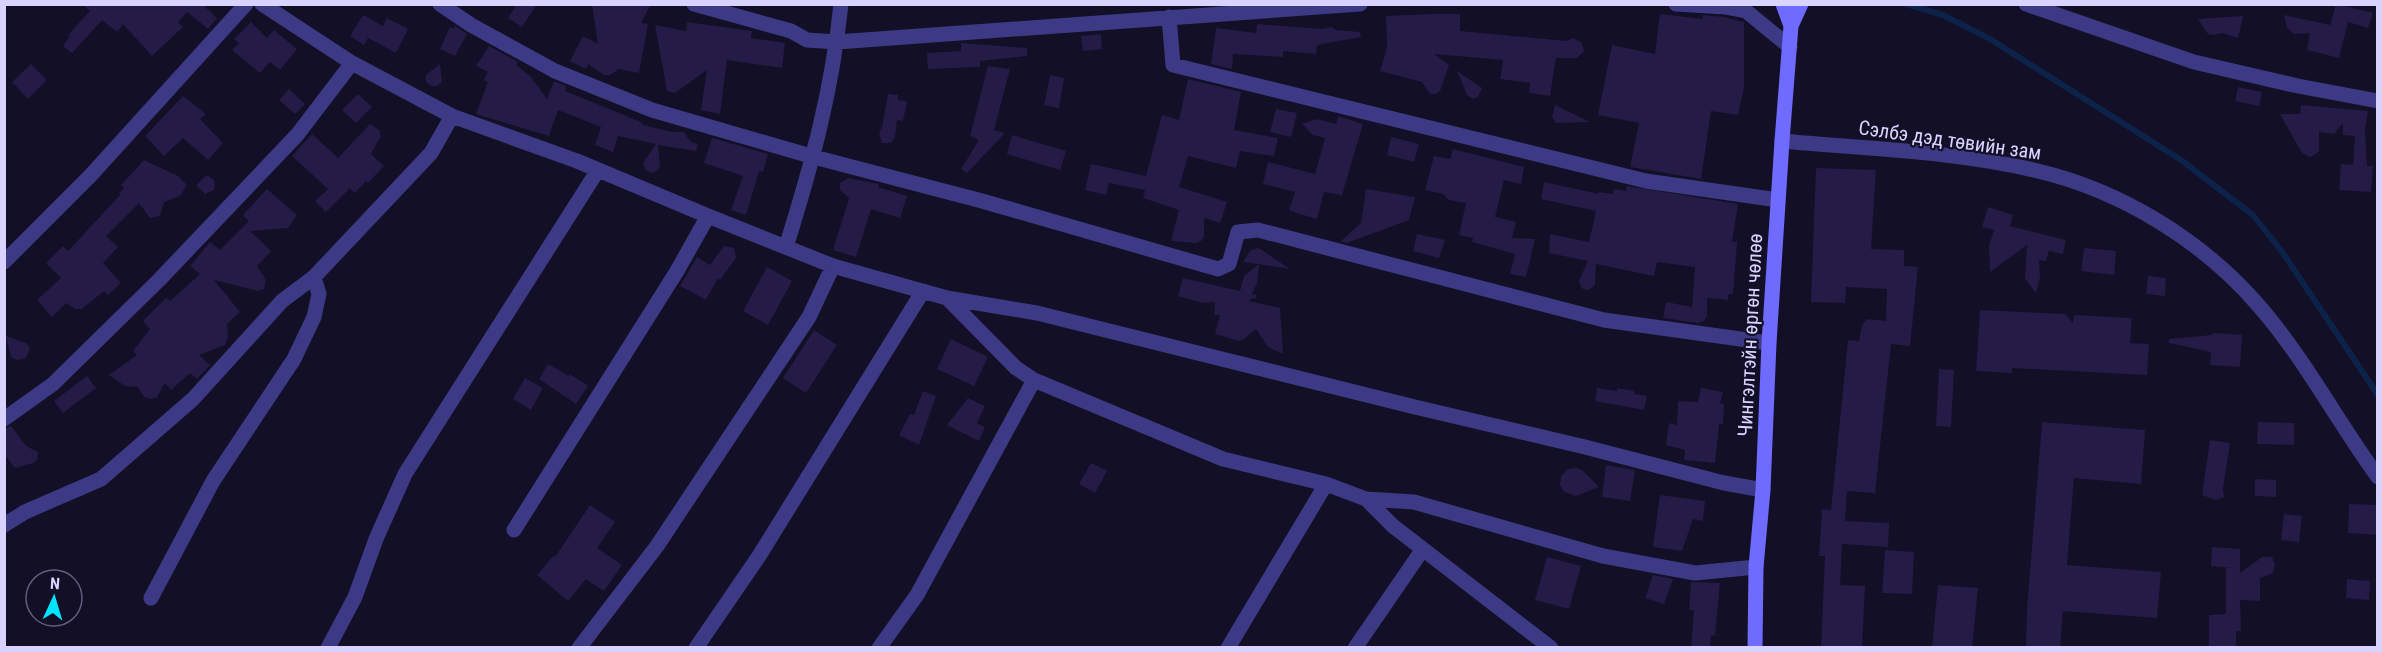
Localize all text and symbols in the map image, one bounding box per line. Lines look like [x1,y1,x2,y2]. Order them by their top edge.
street label: Сэлбэ дэд төвийн зам [1857,115,2043,165]
street label: Чингэлтэйн өргөн чөлөө [1733,233,1767,437]
north arrow [24,568,84,628]
text: N [49,574,61,593]

